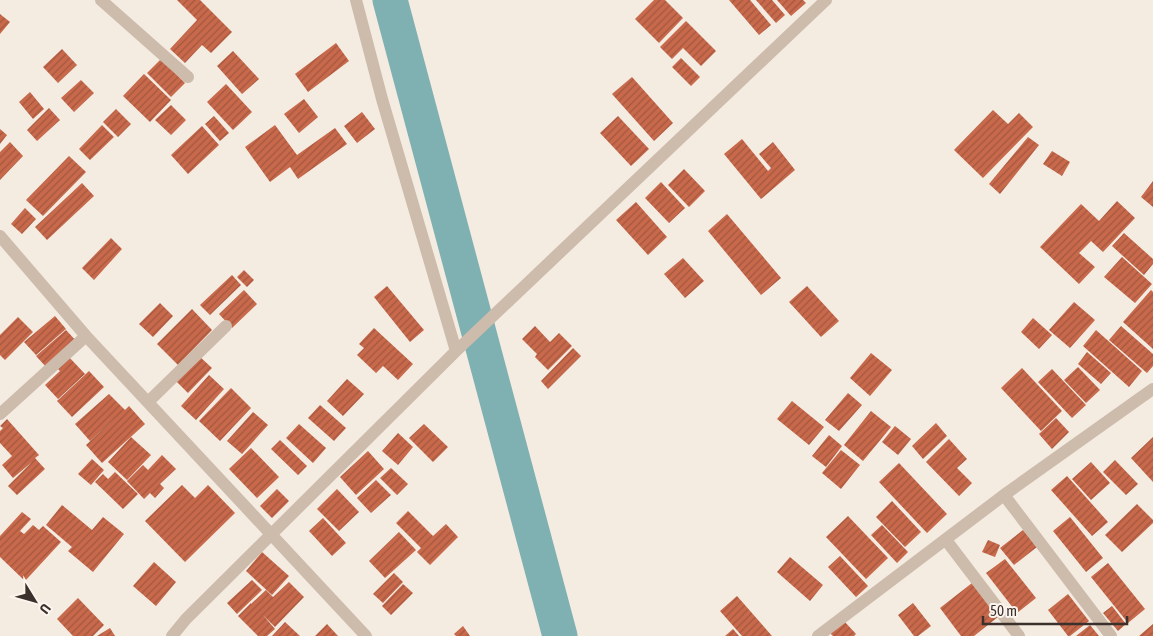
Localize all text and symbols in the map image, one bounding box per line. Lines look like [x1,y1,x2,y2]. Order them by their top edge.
north arrow [10,576,60,626]
scale bar [983,594,1127,626]
text: U [37,601,54,617]
text: 50 m [990,602,1017,619]

